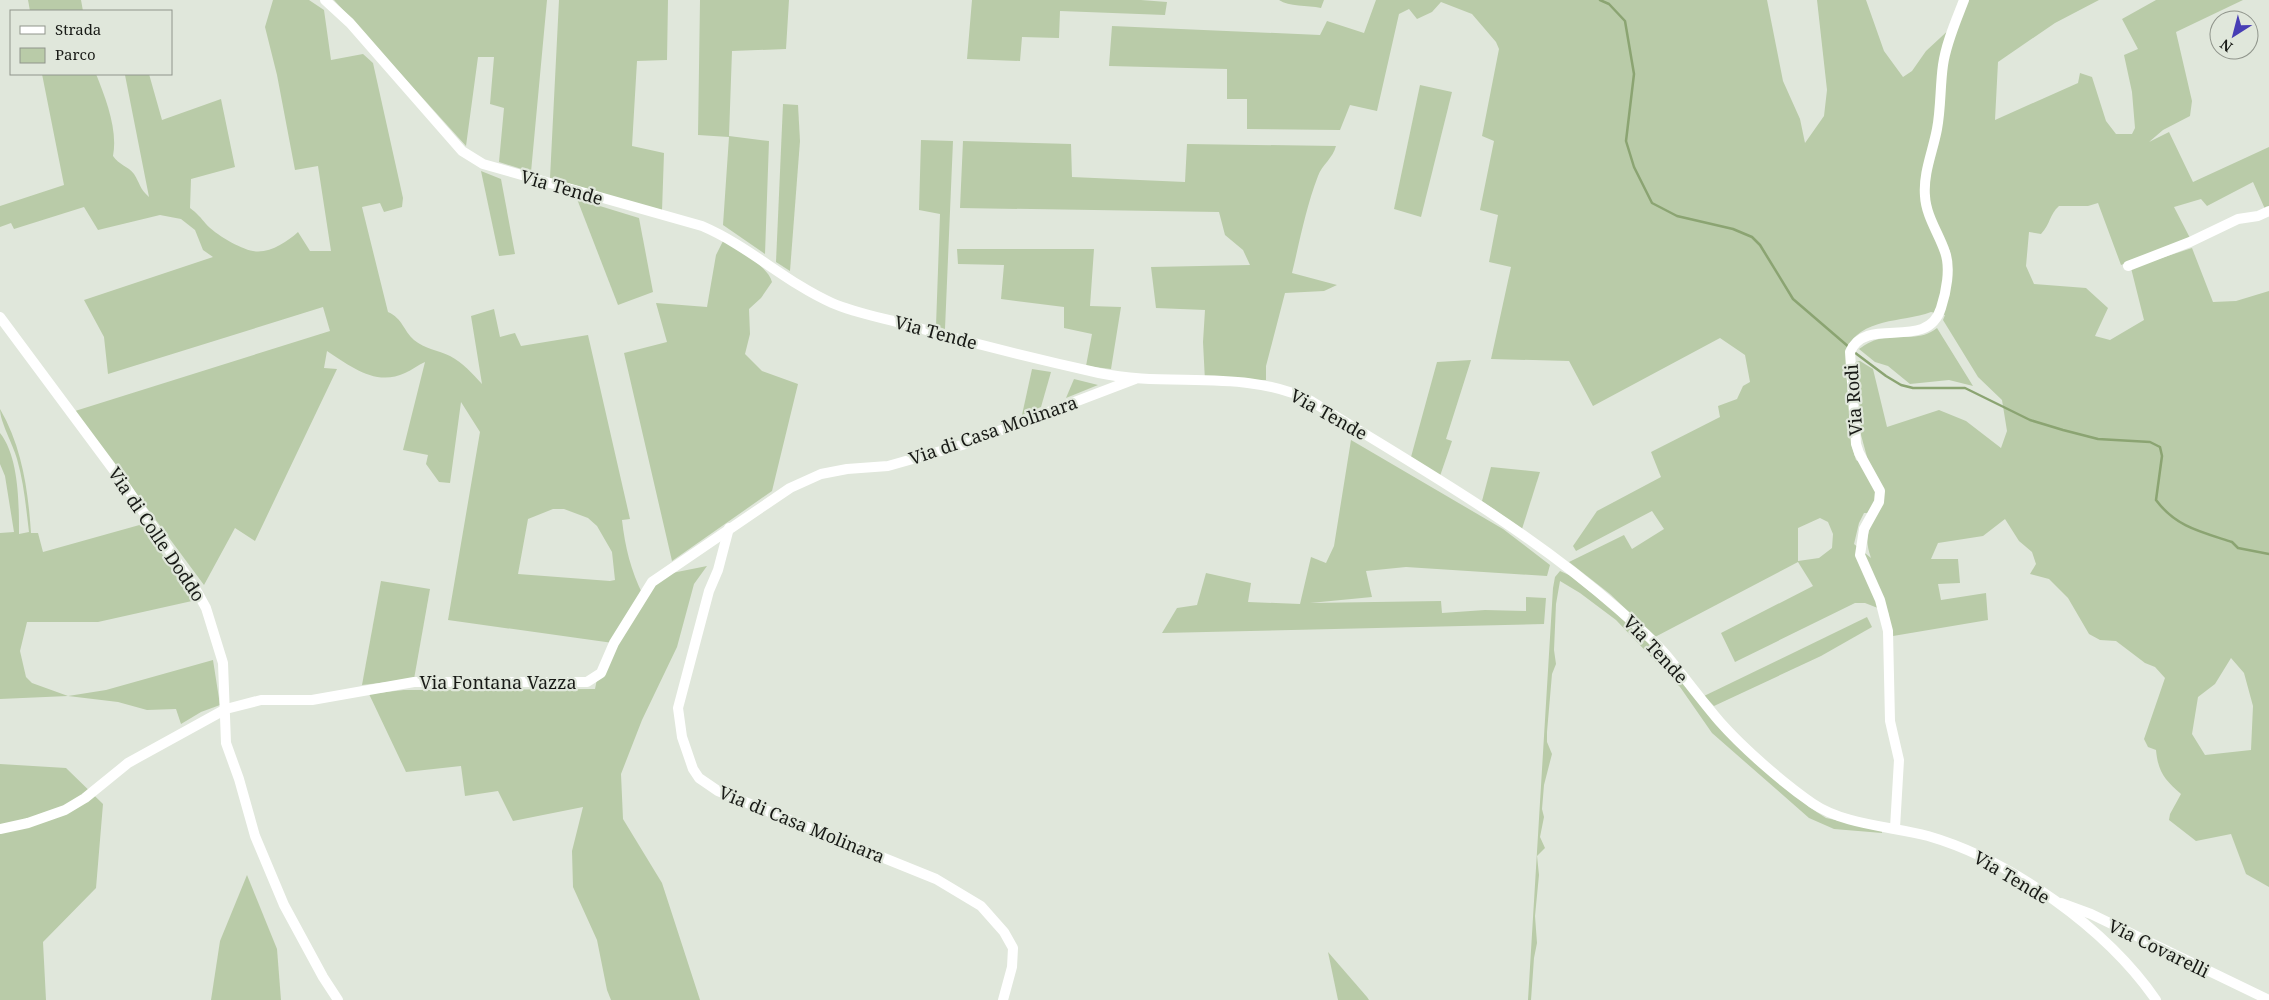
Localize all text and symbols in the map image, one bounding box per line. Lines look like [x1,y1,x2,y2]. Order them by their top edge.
legend [10,10,172,75]
north arrow [2209,10,2259,60]
text: Strada [55,19,101,39]
text: N [2216,35,2236,57]
text: Parco [55,44,96,64]
street label: Via Tende [518,164,606,210]
street label: Via Tende [892,309,980,355]
street label: Via Rodi [1839,363,1867,437]
street label: Via Tende [1286,383,1372,445]
street label: Via di Casa Molinara [905,390,1081,470]
street label: Via di Colle Doddo [103,462,211,606]
street label: Via Tende [1618,610,1694,688]
street label: Via Fontana Vazza [419,670,577,694]
street label: Via di Casa Molinara [715,780,889,868]
street label: Via Tende [1969,845,2055,909]
street label: Via Covarelli [2104,913,2214,983]

